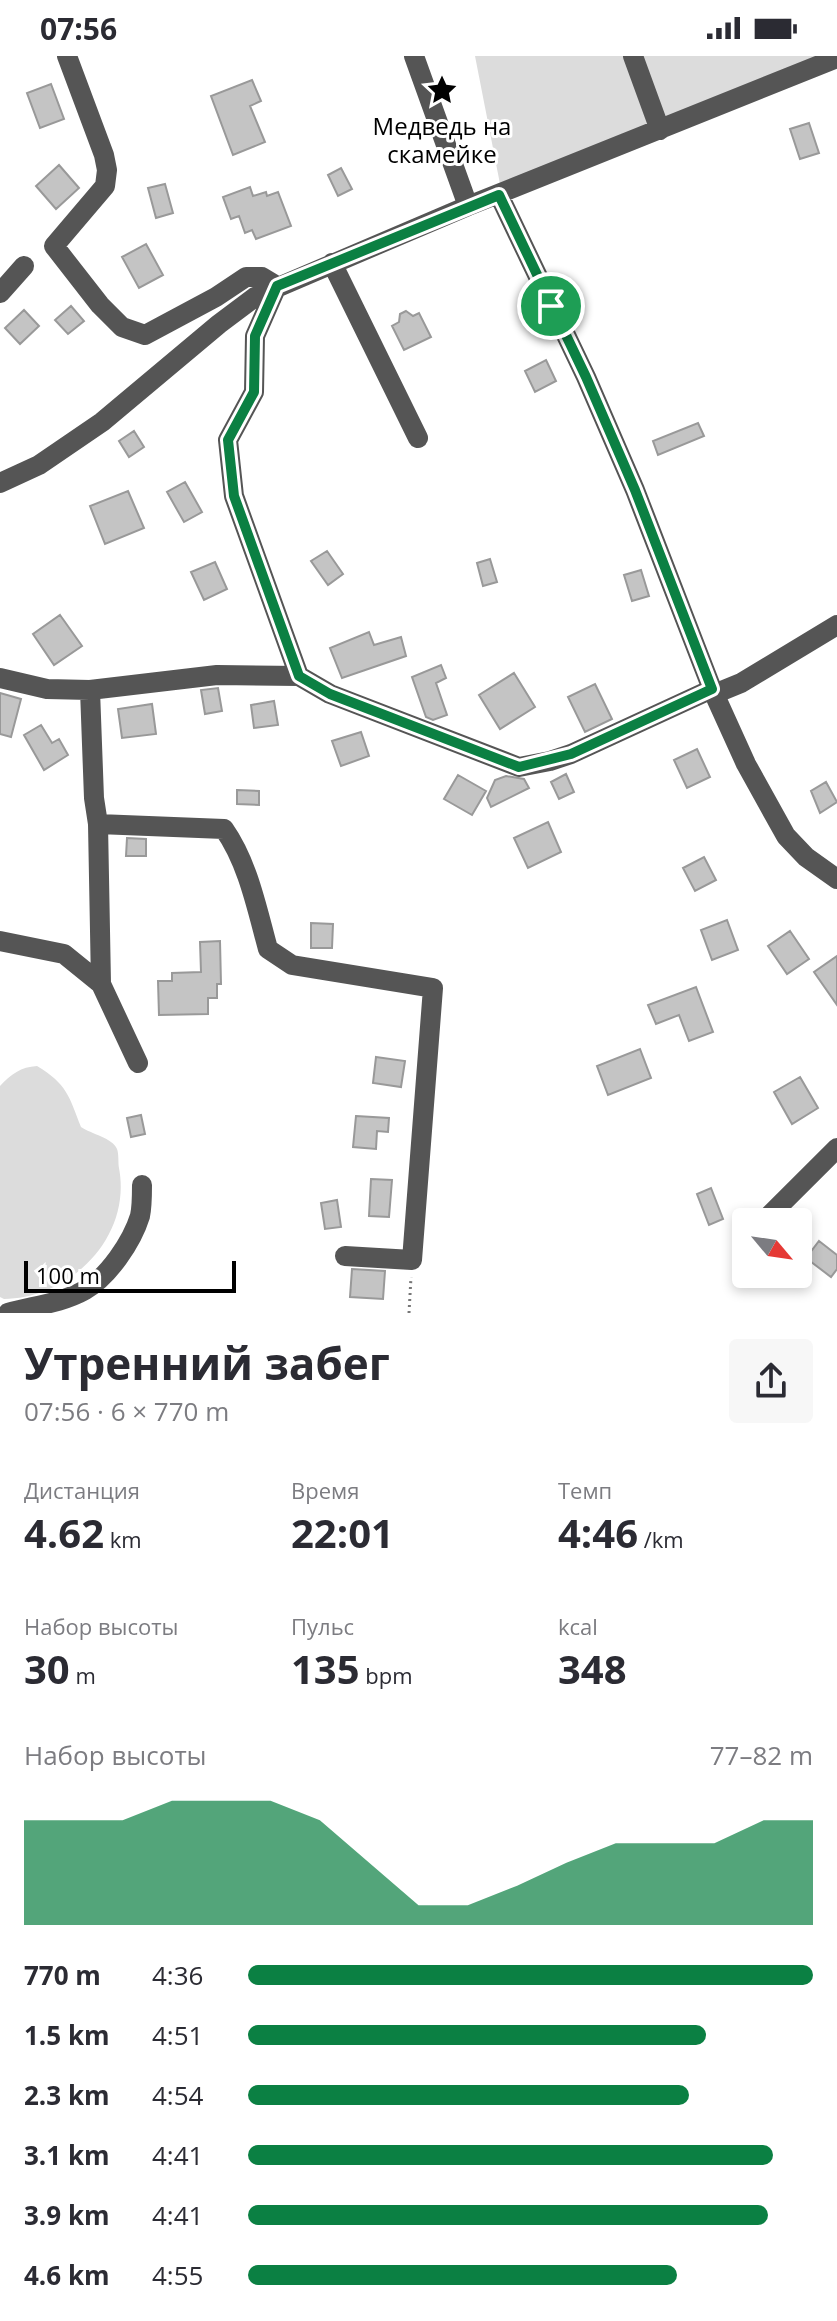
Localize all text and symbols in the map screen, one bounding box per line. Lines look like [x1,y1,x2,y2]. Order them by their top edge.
text: 07:56 [40,8,117,49]
place icon: Медведь на скамейке [425,73,459,107]
place label: Медведь на скамейке [373,109,511,170]
pin [517,272,585,340]
icon: arrive [529,284,573,328]
north arrow [732,1208,812,1288]
map controls [732,1208,812,1288]
scale bar [24,1257,236,1293]
text: 100 m [36,1260,100,1290]
text: Утренний забег [24,1333,390,1393]
button: share [729,1339,813,1423]
text: 07:56 · 6 × 770 m [24,1393,229,1429]
text: Дистанция [24,1475,140,1505]
text: Время [291,1475,359,1505]
text: Темп [558,1475,612,1505]
text: 4.62 [24,1505,104,1560]
text: 22:01 [291,1505,394,1560]
text: 4:46 [558,1505,638,1560]
text: km [104,1524,142,1554]
text: /km [638,1524,684,1554]
text: Набор высоты [24,1611,179,1641]
text: Пульс [291,1611,354,1641]
text: kcal [558,1611,598,1641]
text: 30 [24,1641,70,1696]
text: 135 [291,1641,360,1696]
text: 348 [558,1641,627,1696]
text: m [70,1660,96,1690]
text: bpm [360,1660,413,1690]
text: Набор высоты [24,1737,207,1773]
text: 77–82 m [710,1737,813,1773]
text: 770 m [24,1957,101,1993]
text: 4:36 [152,1957,203,1993]
text: 1.5 km [24,2017,110,2053]
text: 4:51 [152,2017,203,2053]
text: 2.3 km [24,2077,110,2113]
text: 4:54 [152,2077,203,2113]
text: 3.1 km [24,2137,110,2173]
text: 4:41 [152,2137,203,2173]
text: 3.9 km [24,2197,110,2233]
text: 4:41 [152,2197,203,2233]
text: 4.6 km [24,2257,110,2293]
text: 4:55 [152,2257,203,2293]

